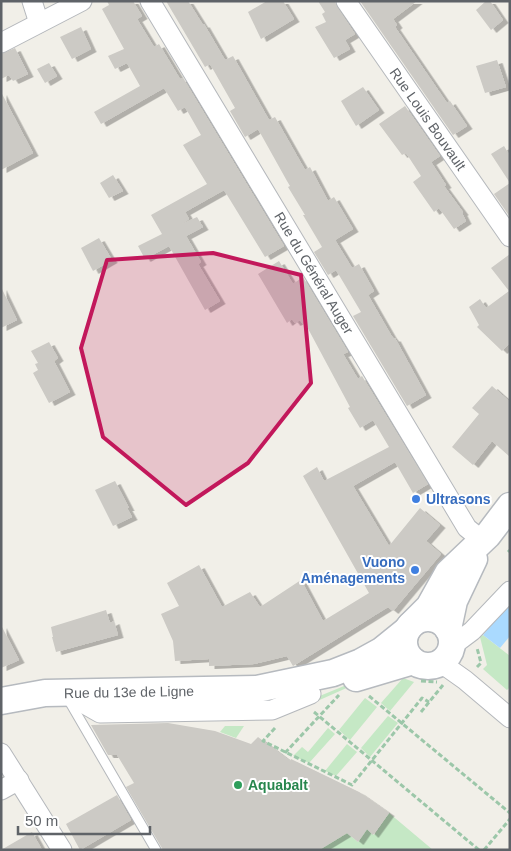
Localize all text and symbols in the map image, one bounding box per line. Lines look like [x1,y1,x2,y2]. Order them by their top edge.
street label: Rue Louis Bouvault [387,65,469,173]
street label: Rue du Général Auger [271,209,357,337]
place label: Ultrasons [426,491,491,507]
marker: Ultrasons [410,493,422,505]
place label: Vuono Aménagements [301,554,405,586]
marker: Vuono Aménagements [409,564,421,576]
street label: Rue du 13e de Ligne [64,683,194,701]
place label: Aquabalt [248,777,308,793]
marker: Aquabalt [232,779,244,791]
scale bar [18,804,150,836]
text: 50 m [25,812,58,829]

